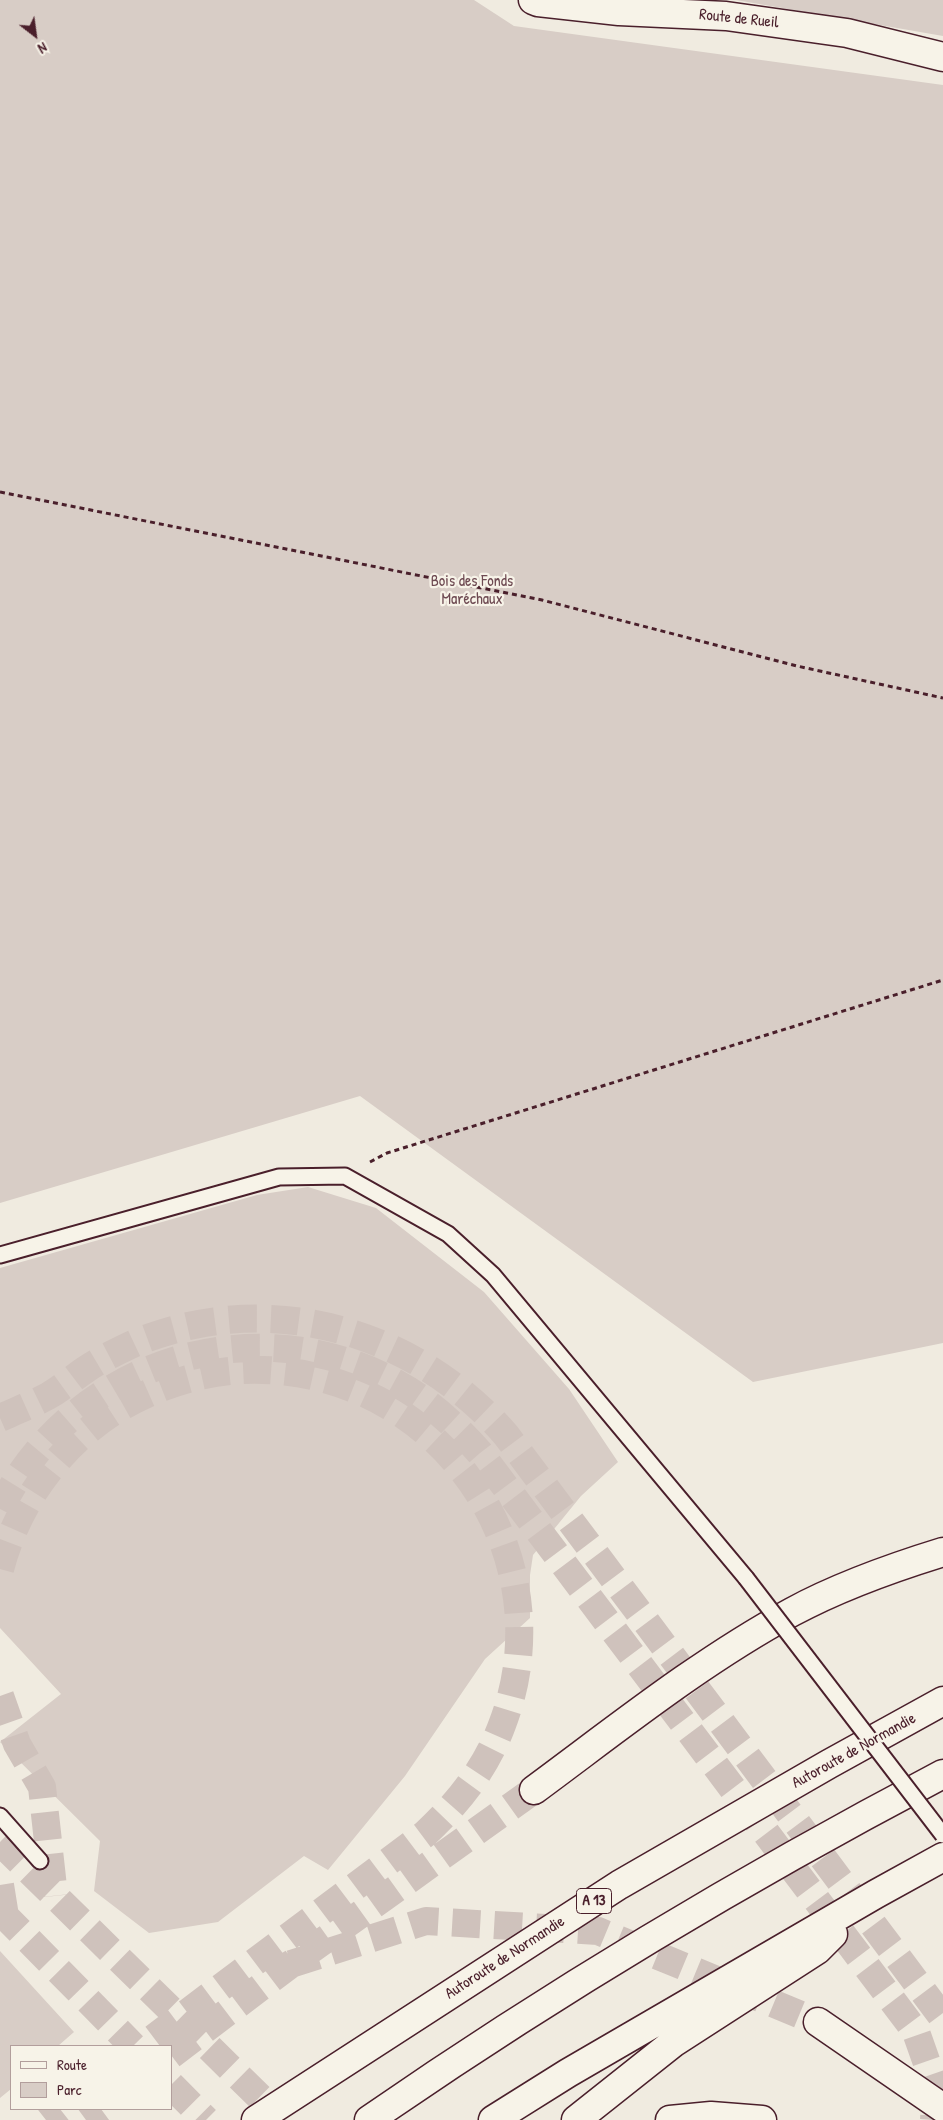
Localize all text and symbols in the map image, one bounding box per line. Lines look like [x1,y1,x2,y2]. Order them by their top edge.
street label: Route de Rueil [698,5,780,33]
north arrow [10,10,60,60]
text: N [35,38,51,59]
park label: Bois des Fonds Maréchaux [431,572,513,610]
street label: Autoroute de Normandie [789,1709,919,1793]
road number: A 13 [576,1888,612,1914]
street label: Autoroute de Normandie [442,1912,568,2004]
legend [10,2045,172,2110]
text: Route [57,2054,87,2075]
text: Parc [57,2079,82,2100]

